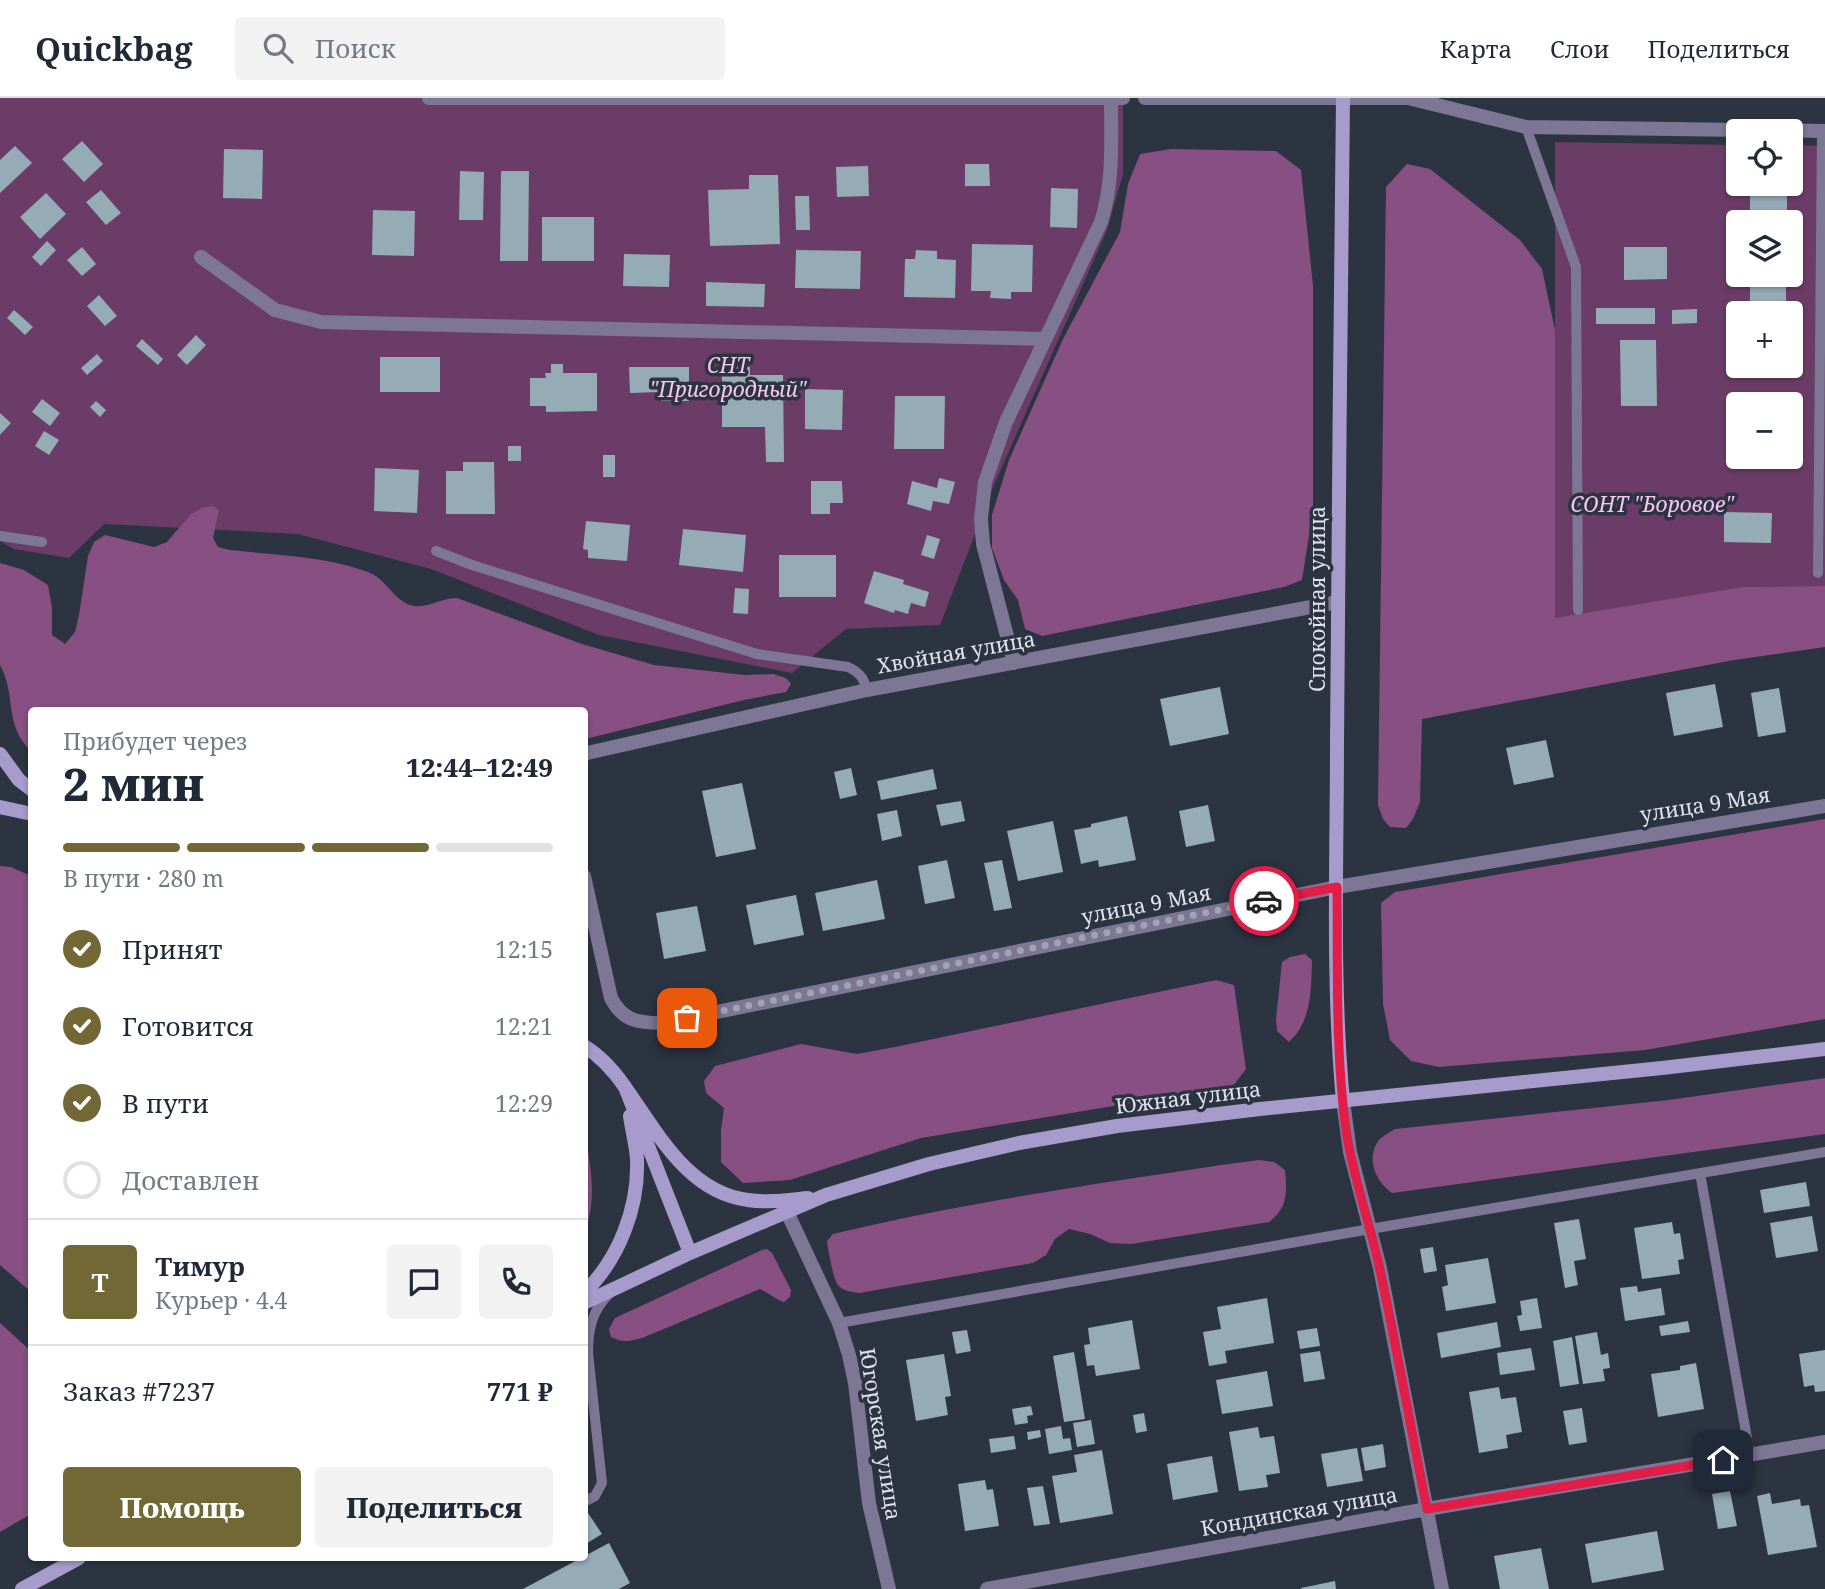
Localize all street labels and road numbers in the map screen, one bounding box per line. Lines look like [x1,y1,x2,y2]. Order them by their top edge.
street label: Спокойная улица [1303,506,1331,692]
street label: Хвойная улица [875,624,1037,680]
street label: улица 9 Мая [1638,780,1772,828]
street label: улица 9 Мая [1079,878,1213,930]
street label: Южная улица [1114,1074,1262,1120]
street label: Югорская улица [854,1346,908,1522]
street label: Кондинская улица [1198,1480,1400,1542]

